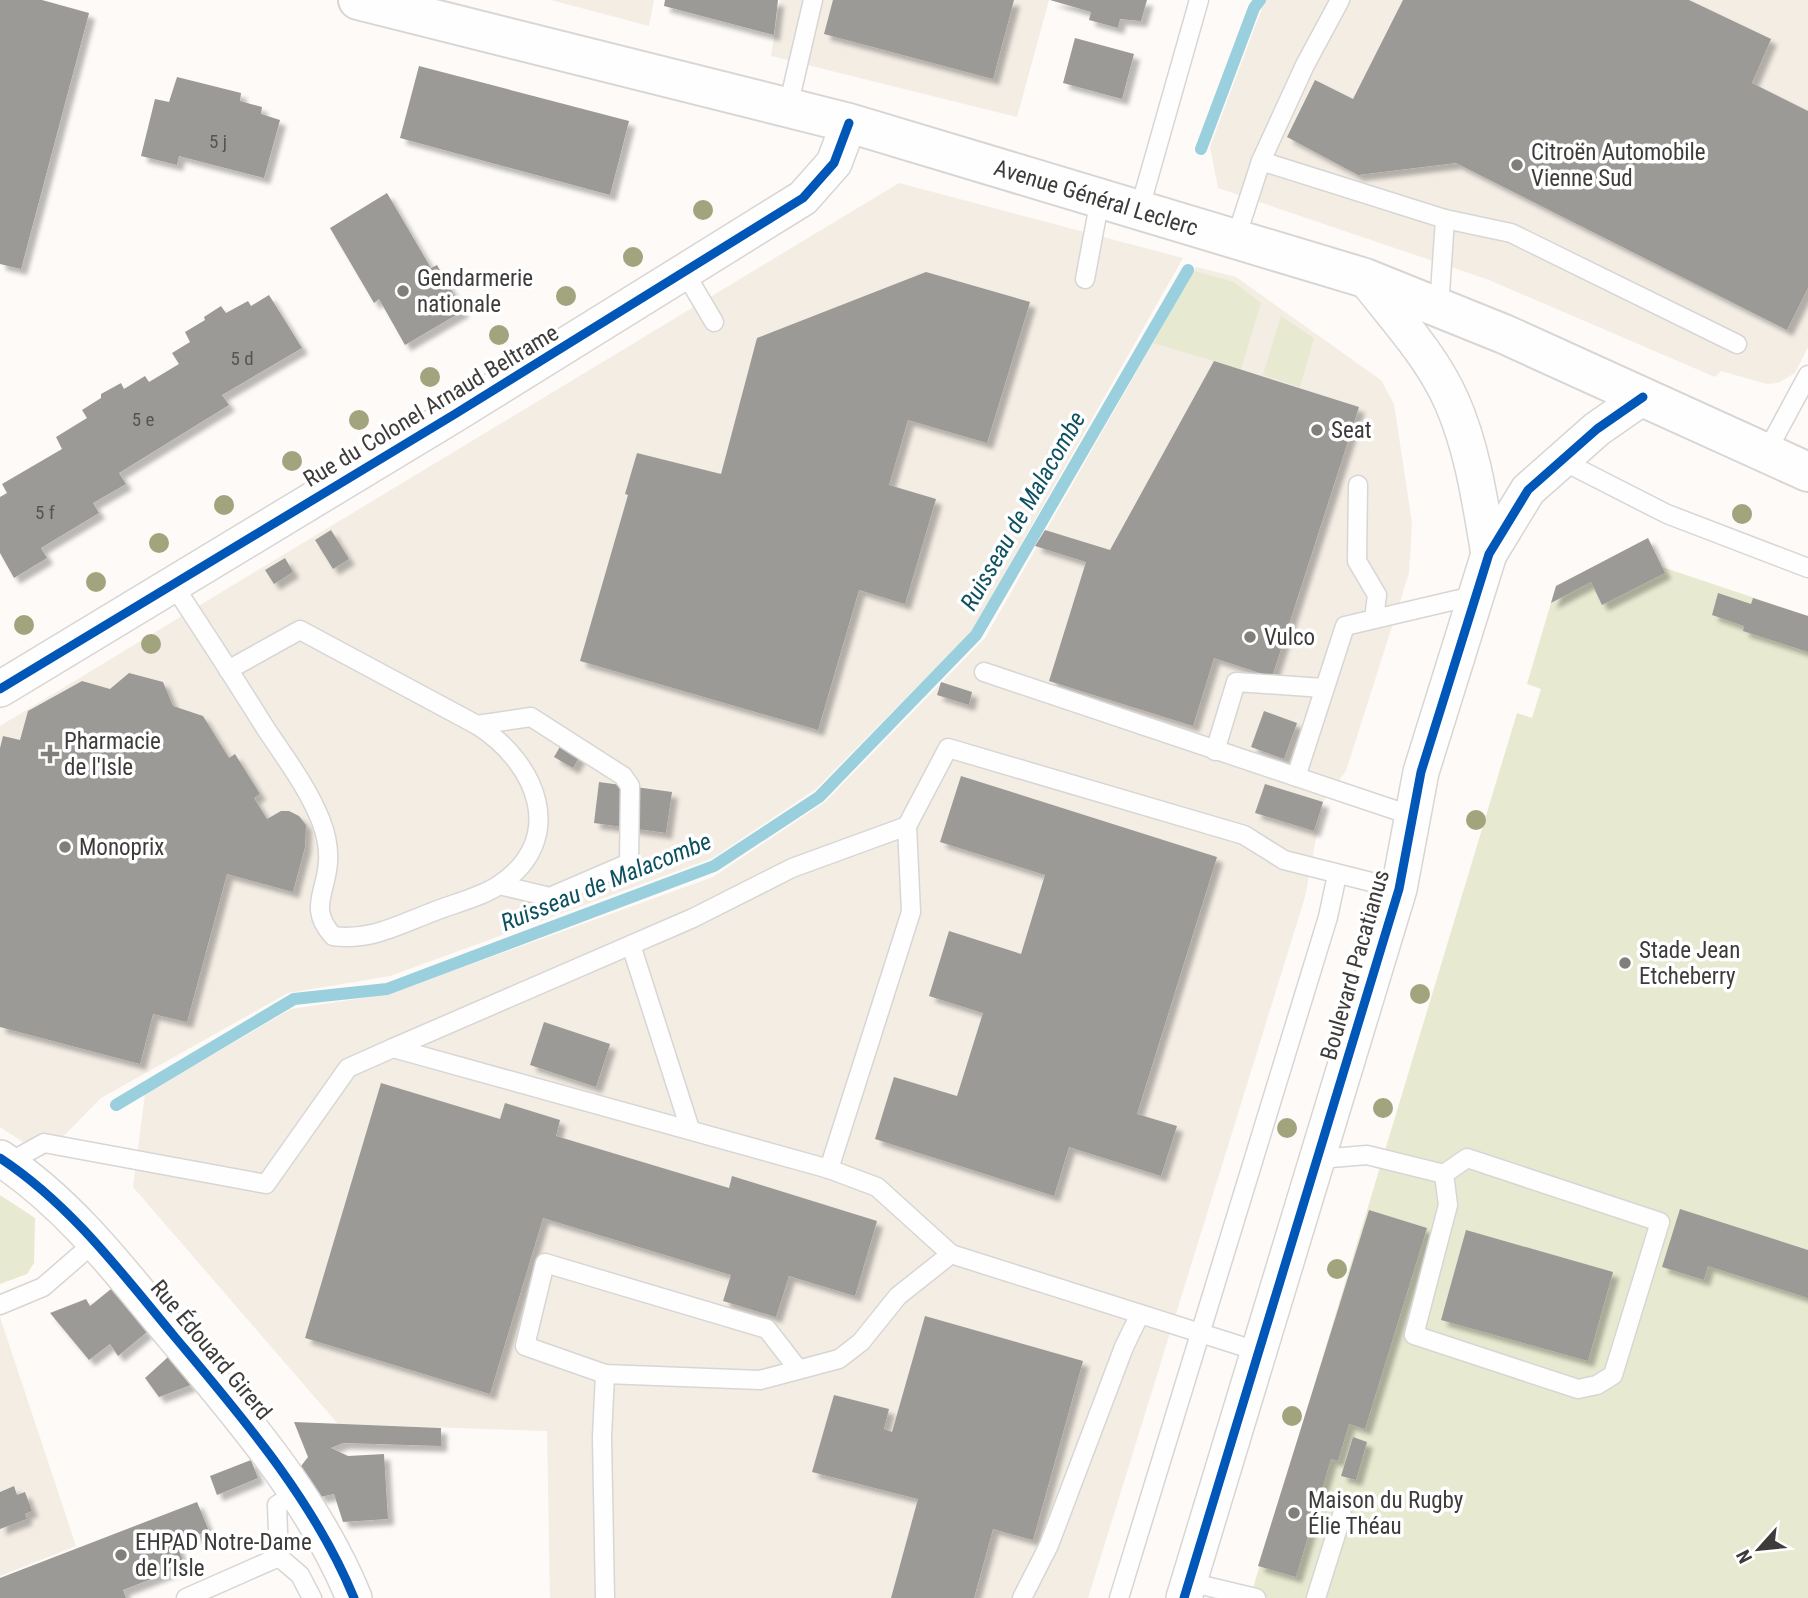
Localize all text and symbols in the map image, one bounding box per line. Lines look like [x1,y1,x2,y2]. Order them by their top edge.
house number: 5 j [209,130,227,153]
place label: Citroën Automobile Vienne Sud [1531,139,1706,192]
street label: Avenue Général Leclerc [991,154,1201,242]
marker: Citroën Automobile Vienne Sud [1509,157,1525,173]
place label: Gendarmerie nationale [417,265,533,318]
marker: Gendarmerie nationale [395,283,411,299]
street label: Rue du Colonel Arnaud Beltrame [299,319,563,493]
house number: 5 d [230,347,254,370]
water label: Ruisseau de Malacombe [955,407,1091,615]
house number: 5 e [132,408,154,431]
place label: Seat [1331,417,1372,444]
marker: Seat [1309,422,1325,438]
house number: 5 f [35,501,55,524]
place label: Vulco [1264,624,1315,651]
marker: Vulco [1242,629,1258,645]
place label: Pharmacie de l'Isle [64,728,161,781]
marker: Pharmacie de l'Isle [42,746,58,762]
water label: Ruisseau de Malacombe [497,827,715,937]
place label: Monoprix [79,834,164,861]
marker: Monoprix [57,839,73,855]
street label: Boulevard Pacatianus [1315,867,1395,1063]
place label: Stade Jean Etcheberry [1639,937,1740,990]
marker: Stade Jean Etcheberry [1617,955,1633,971]
street label: Rue Édouard Girerd [145,1274,278,1425]
place label: Maison du Rugby Élie Théau [1308,1487,1464,1540]
marker: Maison du Rugby Élie Théau [1286,1505,1302,1521]
north arrow [1724,1514,1794,1584]
place label: EHPAD Notre-Dame de l’Isle [135,1529,312,1582]
text: N [1731,1546,1757,1567]
marker: EHPAD Notre-Dame de l’Isle [113,1547,129,1563]

